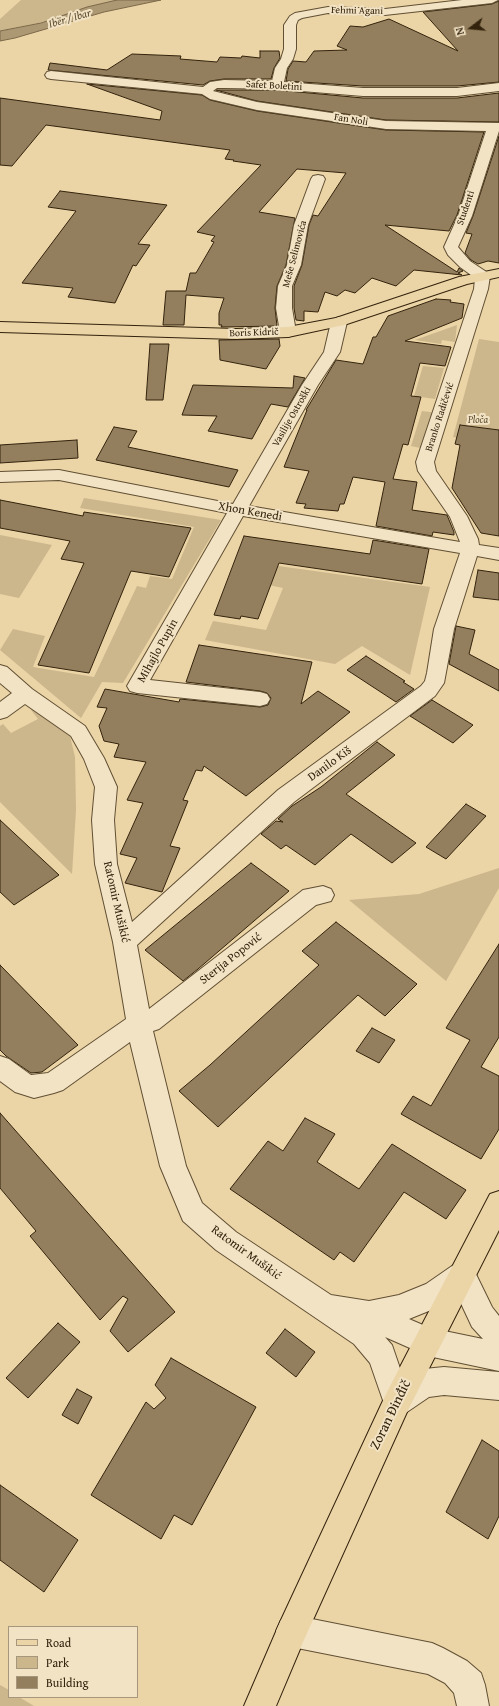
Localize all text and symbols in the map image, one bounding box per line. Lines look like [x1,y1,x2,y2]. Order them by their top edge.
street label: Fehmi Agani [331,5,383,17]
water label: Ibër / Ibar [47,7,93,31]
north arrow [451,8,491,48]
text: N [451,26,468,37]
street label: Safet Boletini [246,79,302,93]
street label: Fan Noli [333,111,369,129]
street label: Studenti [454,189,478,227]
street label: Meše Selimovića [280,219,310,289]
street label: Boris Kidrič [229,326,279,340]
street label: Branko Radičević [423,381,457,453]
street label: Vasilije Ostroški [270,385,314,449]
park label: Ploča [468,414,488,426]
street label: Xhon Kenedi [217,499,283,525]
street label: Mihajlo Pupin [135,617,181,685]
street label: Danilo Kiš [305,743,355,785]
street label: Ratomir Mušikić [100,860,132,944]
street label: Sterija Popović [197,930,265,988]
street label: Ratomir Mušikić [208,1223,284,1283]
street label: Zoran Đinđič [367,1377,415,1453]
legend [8,1626,138,1698]
text: Road [46,1634,71,1651]
text: Park [46,1654,69,1671]
text: Building [46,1674,89,1691]

